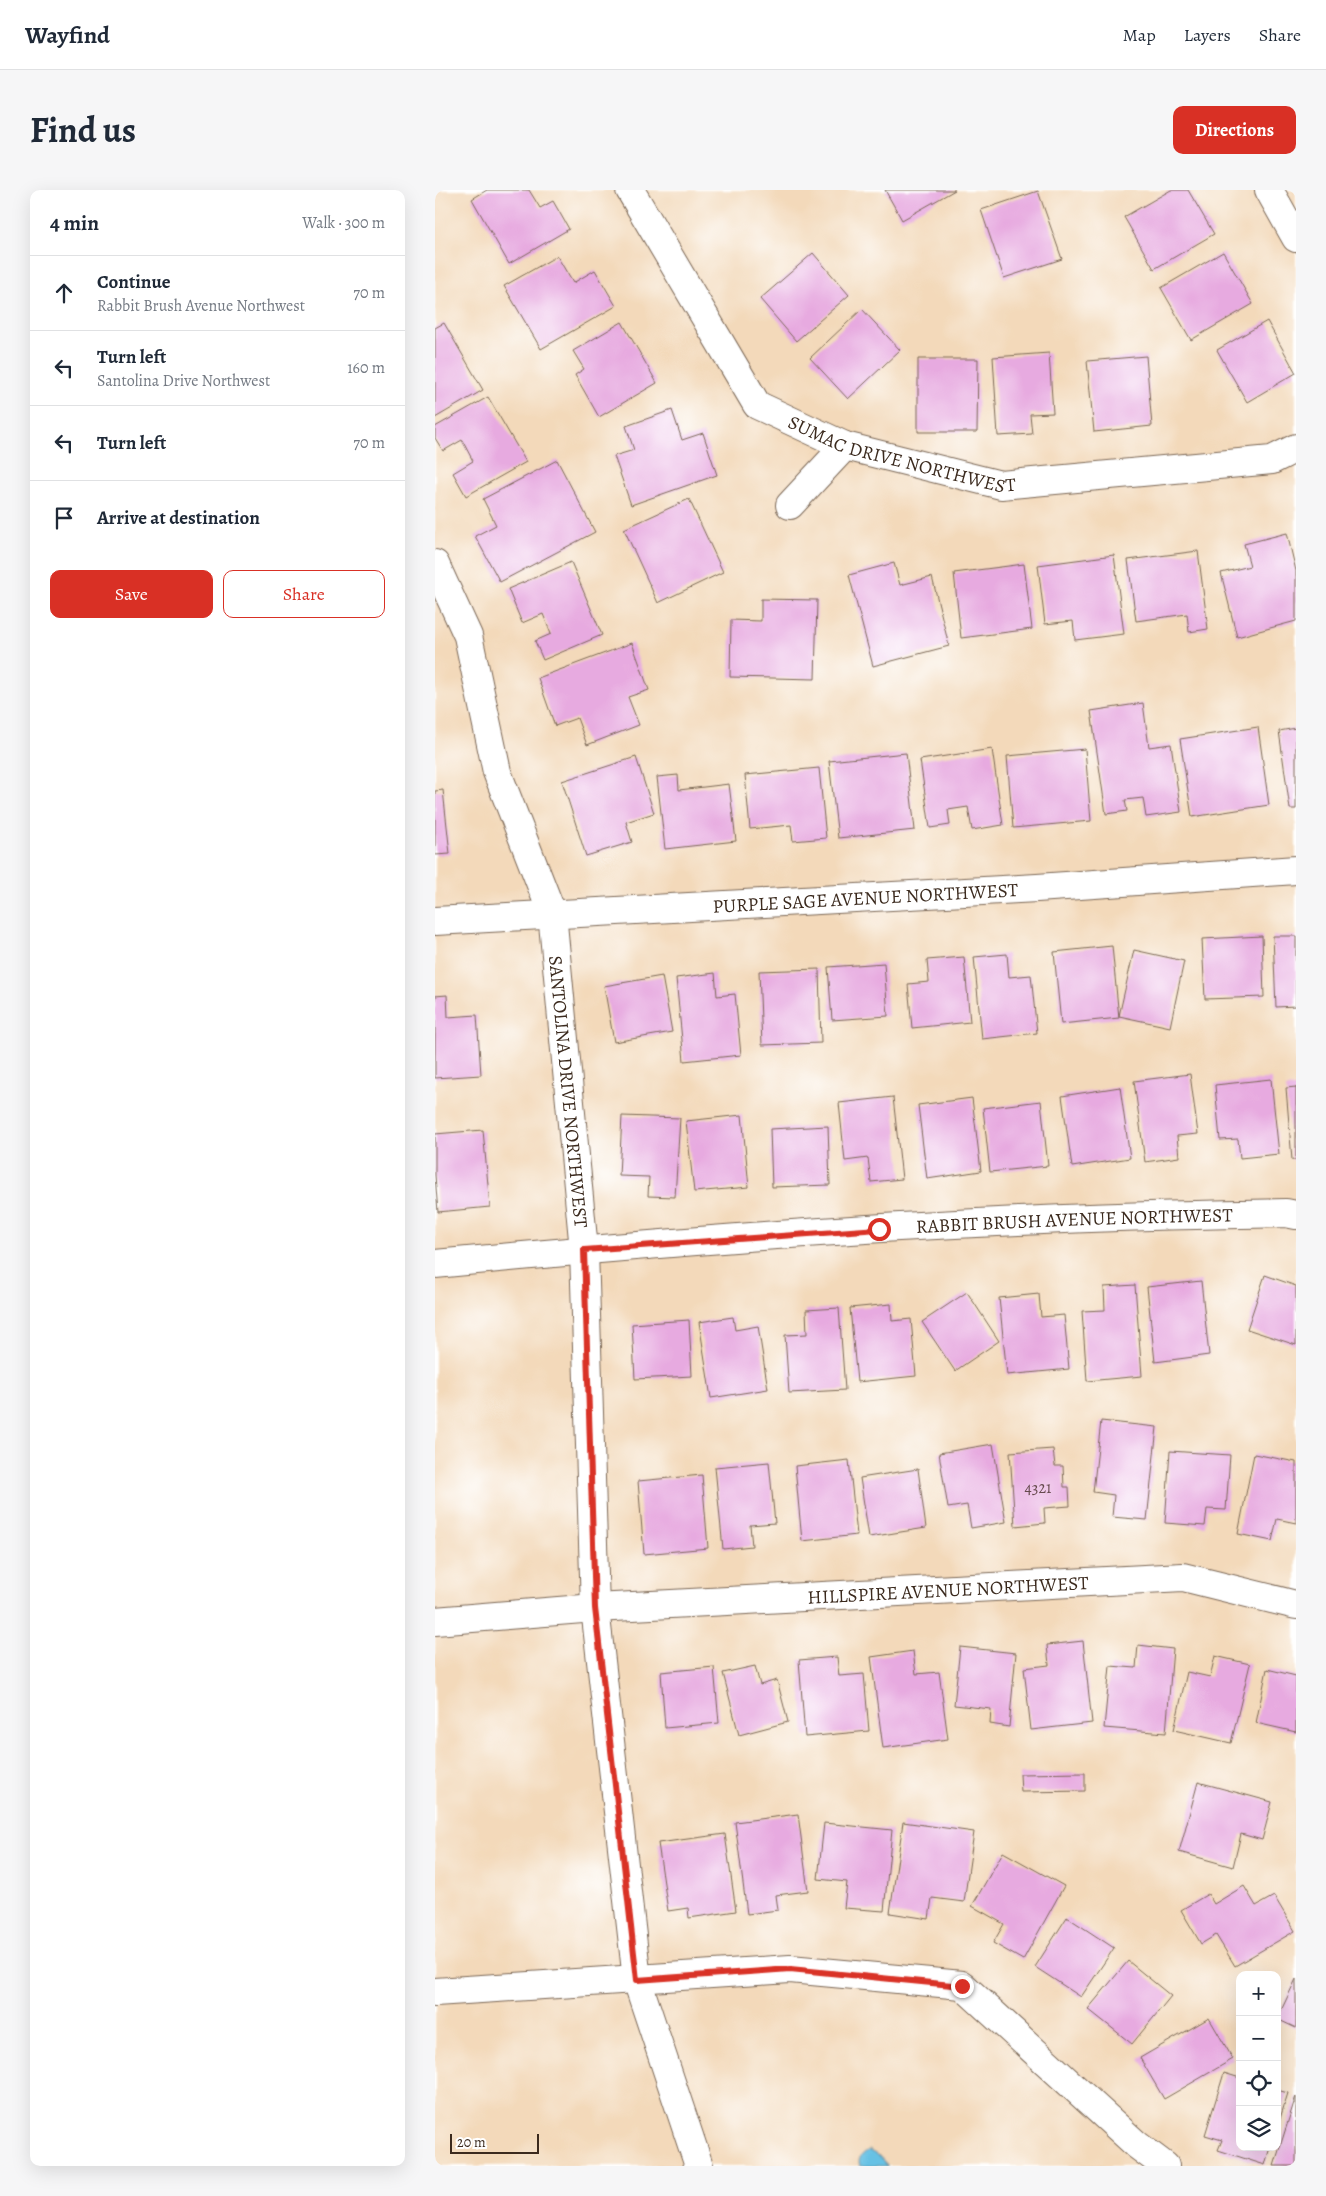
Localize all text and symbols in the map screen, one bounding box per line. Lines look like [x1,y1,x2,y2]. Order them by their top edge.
text: Wayfind [25,19,110,51]
text: Map [1123,23,1156,47]
text: Layers [1184,23,1231,47]
text: Share [1259,23,1301,47]
text: Find us [30,106,136,154]
button: Directions [1173,106,1296,154]
text: 4 min [50,209,99,237]
text: Walk · 300 m [302,212,385,234]
text: Continue [97,269,171,295]
icon: ahead [50,279,78,307]
text: 70 m [353,282,385,304]
text: Rabbit Brush Avenue Northwest [97,295,305,317]
text: Turn left [97,344,166,370]
icon: left [50,354,78,382]
text: 160 m [347,357,385,379]
text: Santolina Drive Northwest [97,370,270,392]
street label: SUMAC DRIVE NORTHWEST [784,409,1018,500]
icon: left [50,429,78,457]
text: Turn left [97,430,166,456]
text: 70 m [353,432,385,454]
icon: arrive [50,504,78,532]
text: Arrive at destination [97,505,260,531]
button: Save [50,570,213,618]
button: Share [223,570,385,618]
street label: PURPLE SAGE AVENUE NORTHWEST [712,877,1019,920]
street label: SANTOLINA DRIVE NORTHWEST [542,954,594,1230]
street label: RABBIT BRUSH AVENUE NORTHWEST [915,1202,1234,1240]
route start [868,1218,891,1241]
house number: 4321 [1025,1477,1052,1499]
street label: HILLSPIRE AVENUE NORTHWEST [807,1570,1090,1611]
map controls [1236,1971,1281,2151]
button: + [1236,1971,1281,2016]
route end [951,1975,974,1998]
button: − [1236,2016,1281,2061]
button: locate [1236,2061,1281,2106]
button: layers [1236,2106,1281,2151]
scale bar [450,2131,539,2154]
text: 20 m [457,2133,486,2152]

